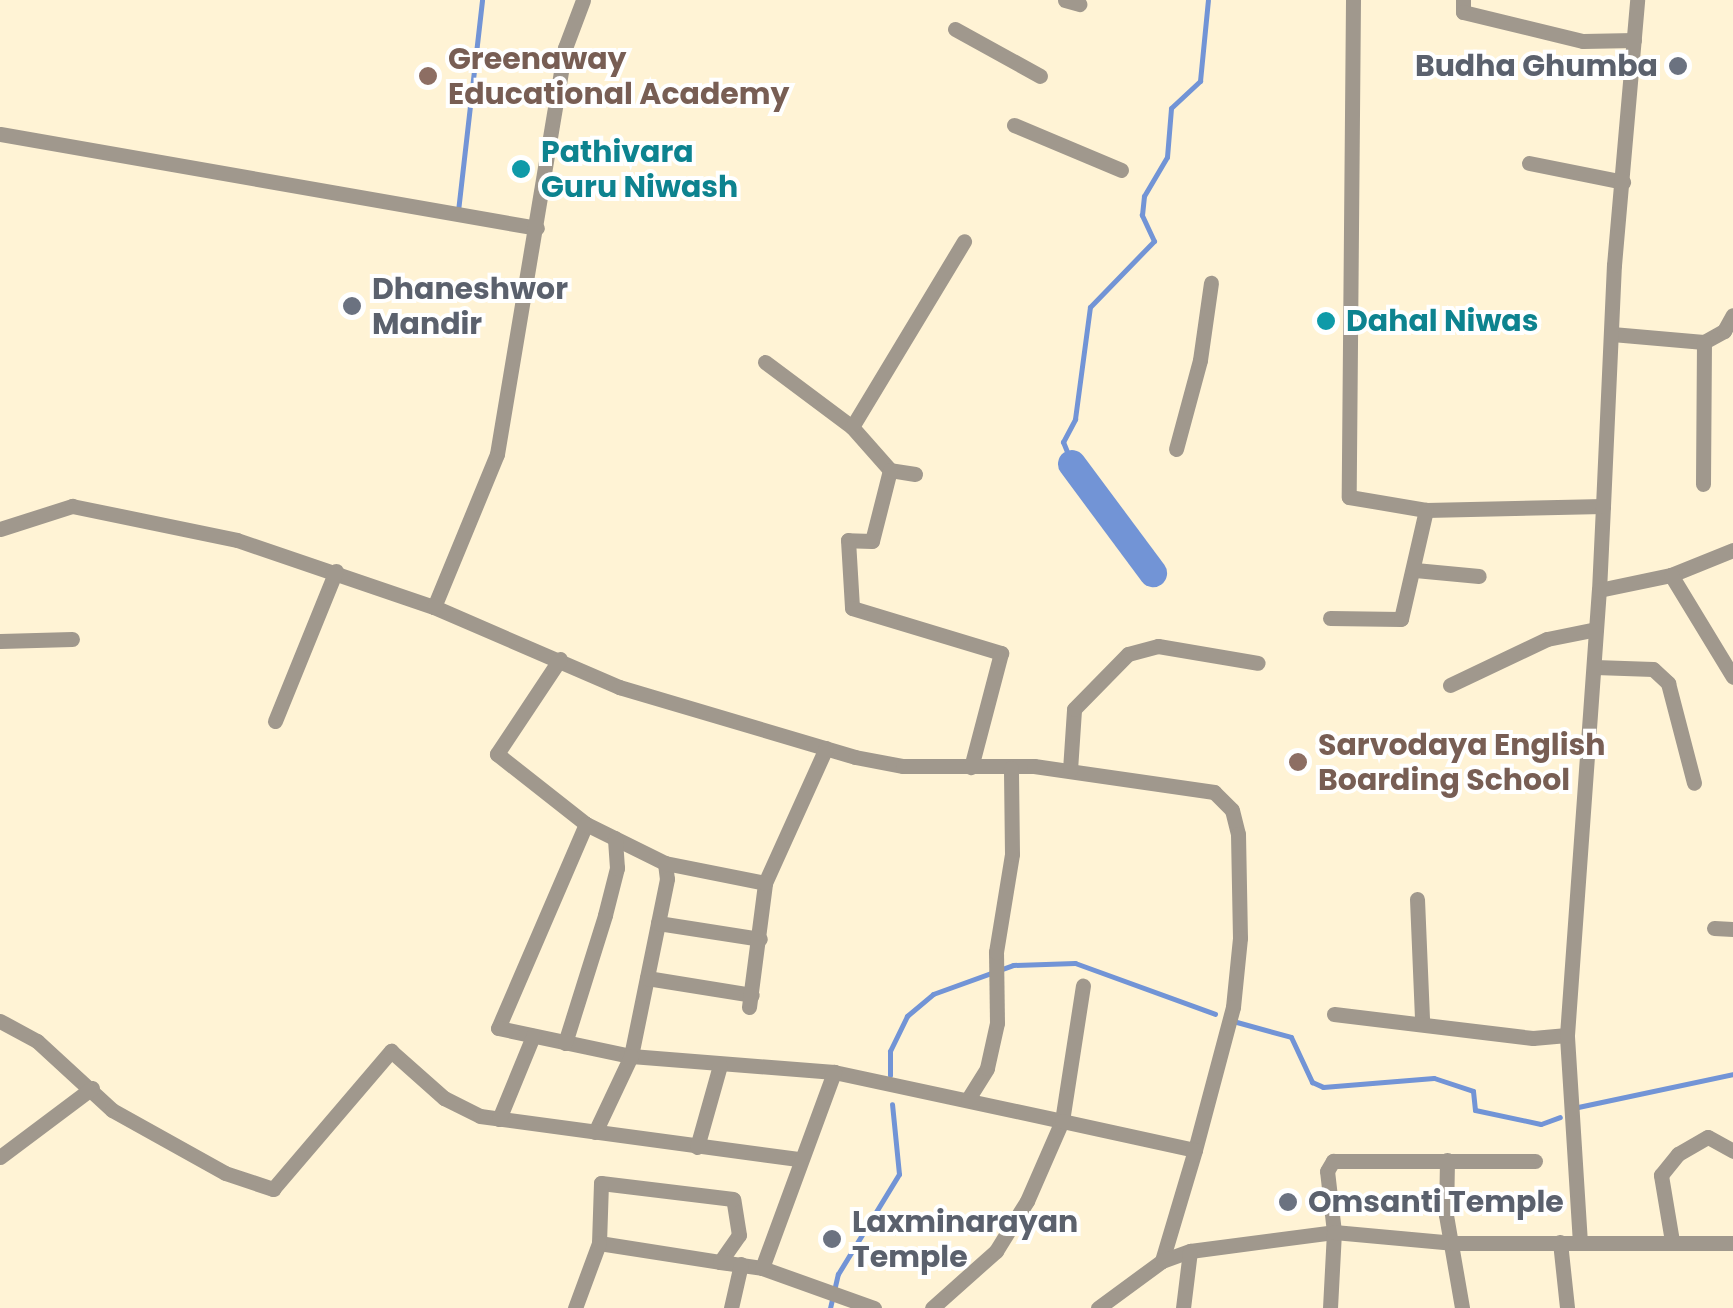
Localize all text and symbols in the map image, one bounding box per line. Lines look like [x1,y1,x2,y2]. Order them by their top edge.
place label: Greenaway Educational Academy [448,41,789,112]
place label: Budha Ghumba [1415,48,1658,84]
marker: Budha Ghumba [1667,55,1689,77]
marker: Greenaway Educational Academy [417,65,439,87]
place label: Pathivara Guru Niwash [541,134,738,204]
marker: Pathivara Guru Niwash [510,158,532,180]
place label: Dhaneshwor Mandir [372,271,568,342]
marker: Dhaneshwor Mandir [341,295,363,317]
place label: Dahal Niwas [1346,303,1538,339]
marker: Dahal Niwas [1315,310,1337,332]
place label: Sarvodaya English Boarding School [1318,727,1605,798]
marker: Sarvodaya English Boarding School [1287,751,1309,773]
place label: Omsanti Temple [1308,1184,1564,1220]
marker: Omsanti Temple [1277,1191,1299,1213]
place label: Laxminarayan Temple [852,1204,1078,1274]
marker: Laxminarayan Temple [821,1228,843,1250]

